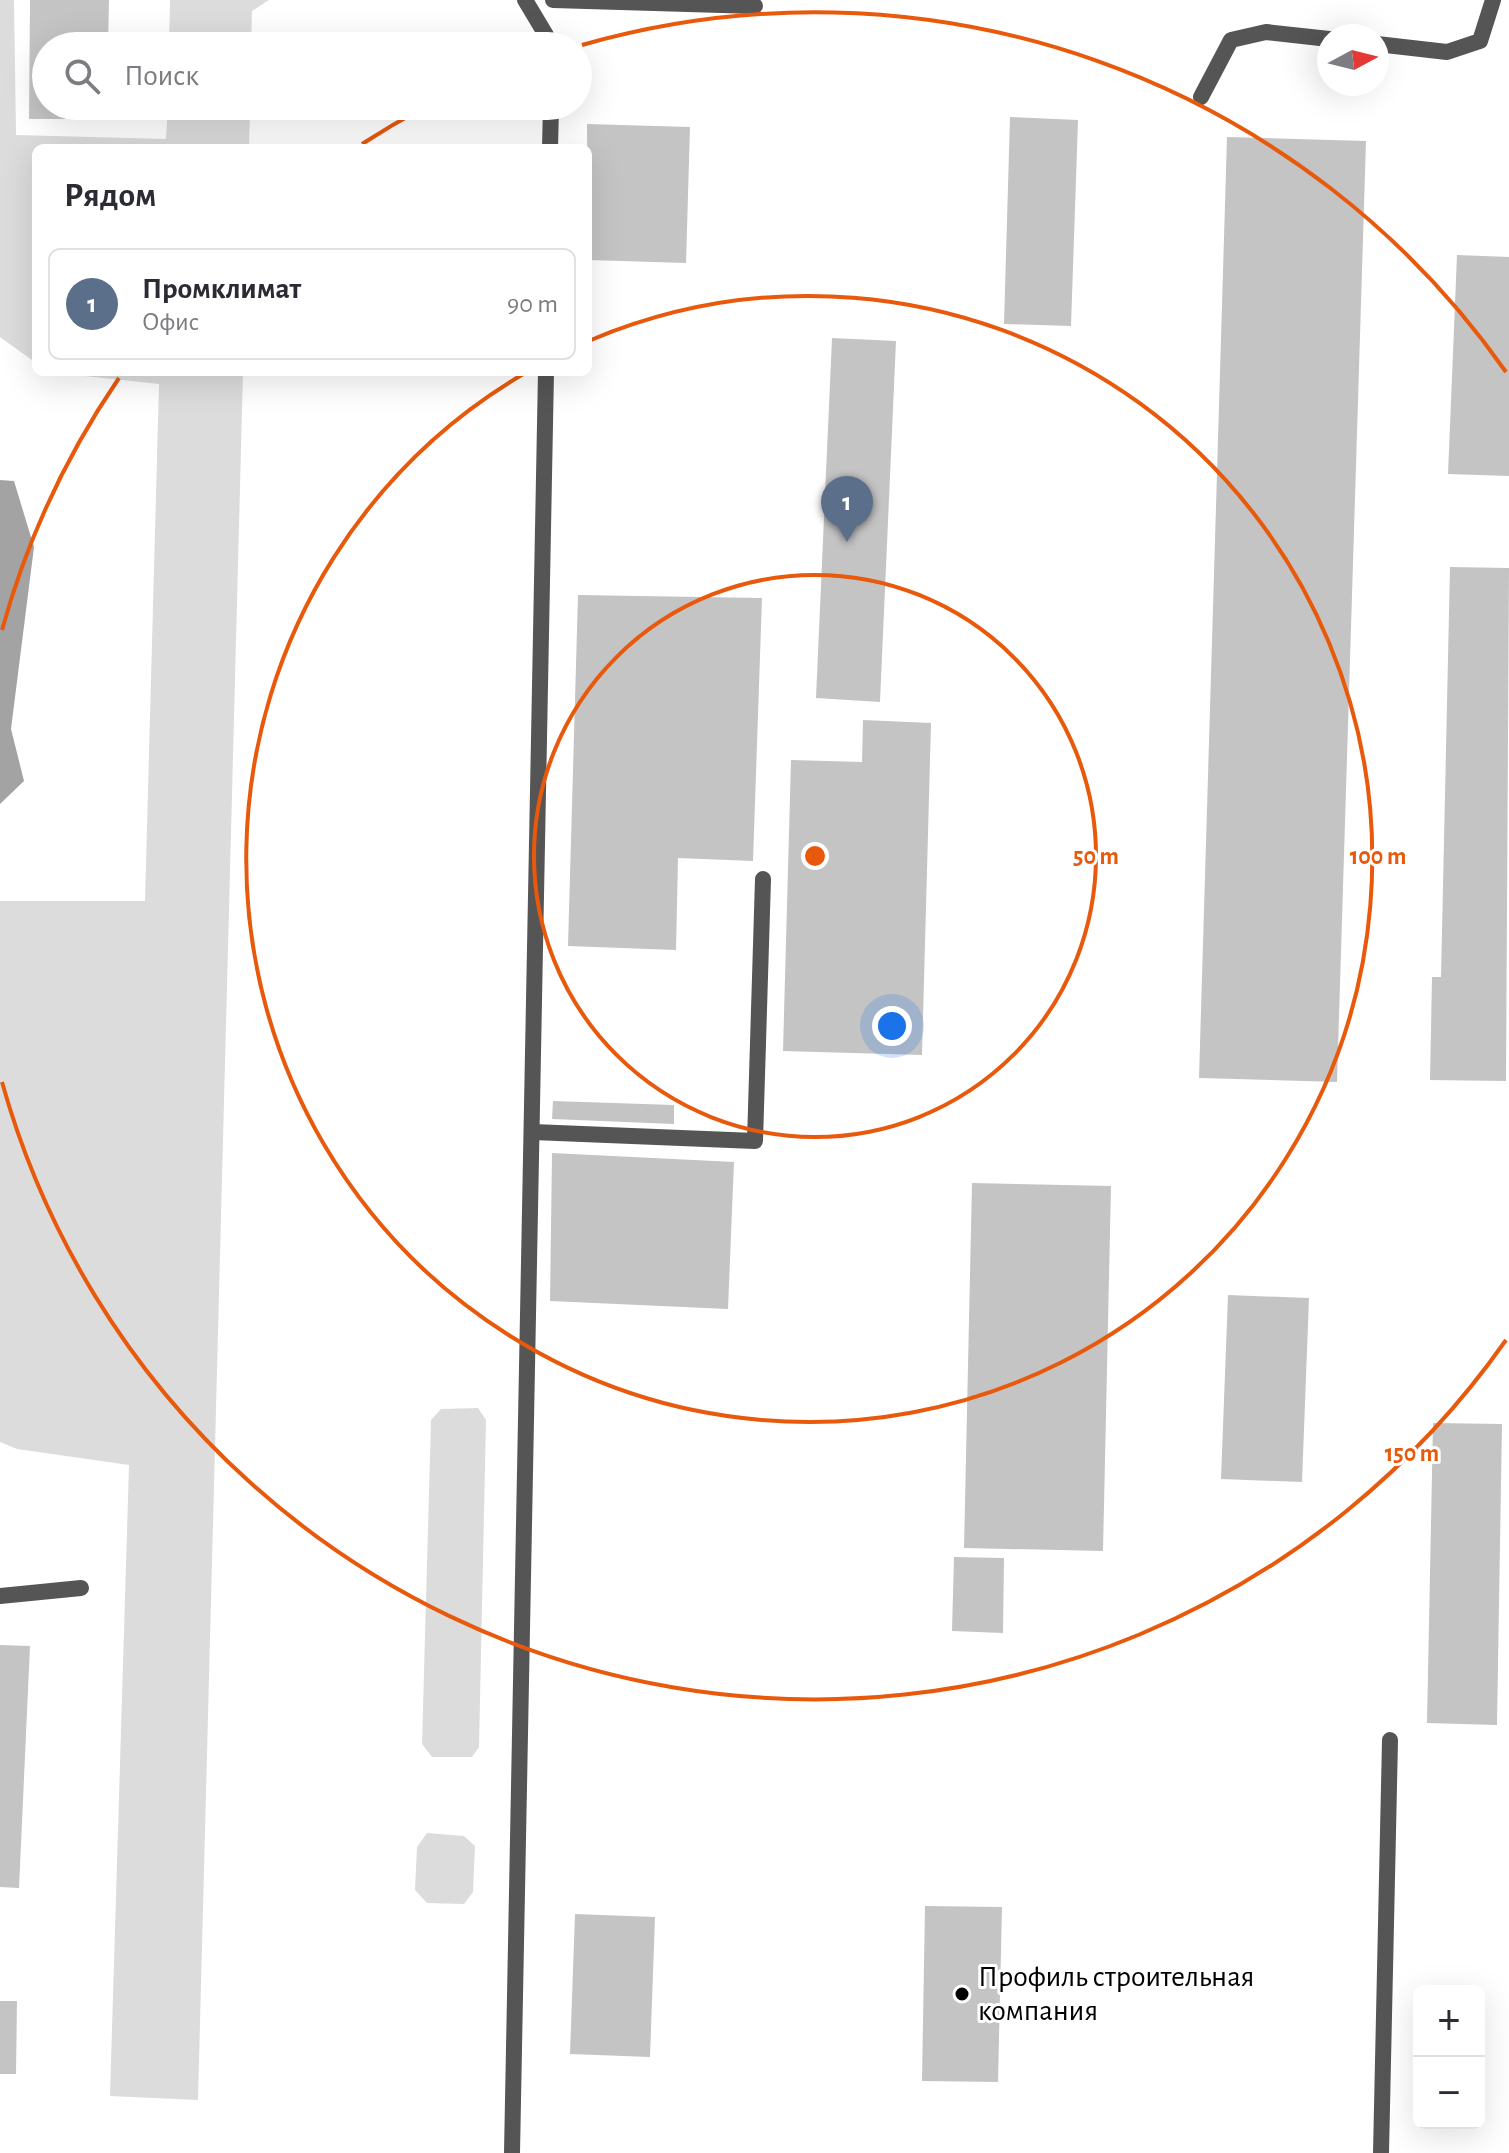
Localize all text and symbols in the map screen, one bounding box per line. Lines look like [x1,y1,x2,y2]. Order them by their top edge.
north arrow [1317,24,1389,96]
search box [32,32,592,120]
icon: search [60,54,104,98]
text: Поиск [124,61,199,91]
text: Рядом [64,179,156,213]
text: Промклимат [142,274,301,304]
text: 1 [87,291,97,317]
text: 90 m [507,291,558,317]
text: Офис [142,309,199,335]
pin: 1 [821,476,873,542]
centre of rings [801,842,829,870]
text: 50 m [1073,845,1119,869]
text: 100 m [1350,845,1406,869]
your location [872,1006,912,1046]
text: 150 m [1385,1442,1439,1466]
place label: Профиль строительная компания [978,1962,1255,2026]
marker: Профиль строительная компания [953,1985,971,2003]
map controls [1413,1985,1485,2129]
button: + [1413,1985,1485,2057]
button: − [1413,2057,1485,2129]

